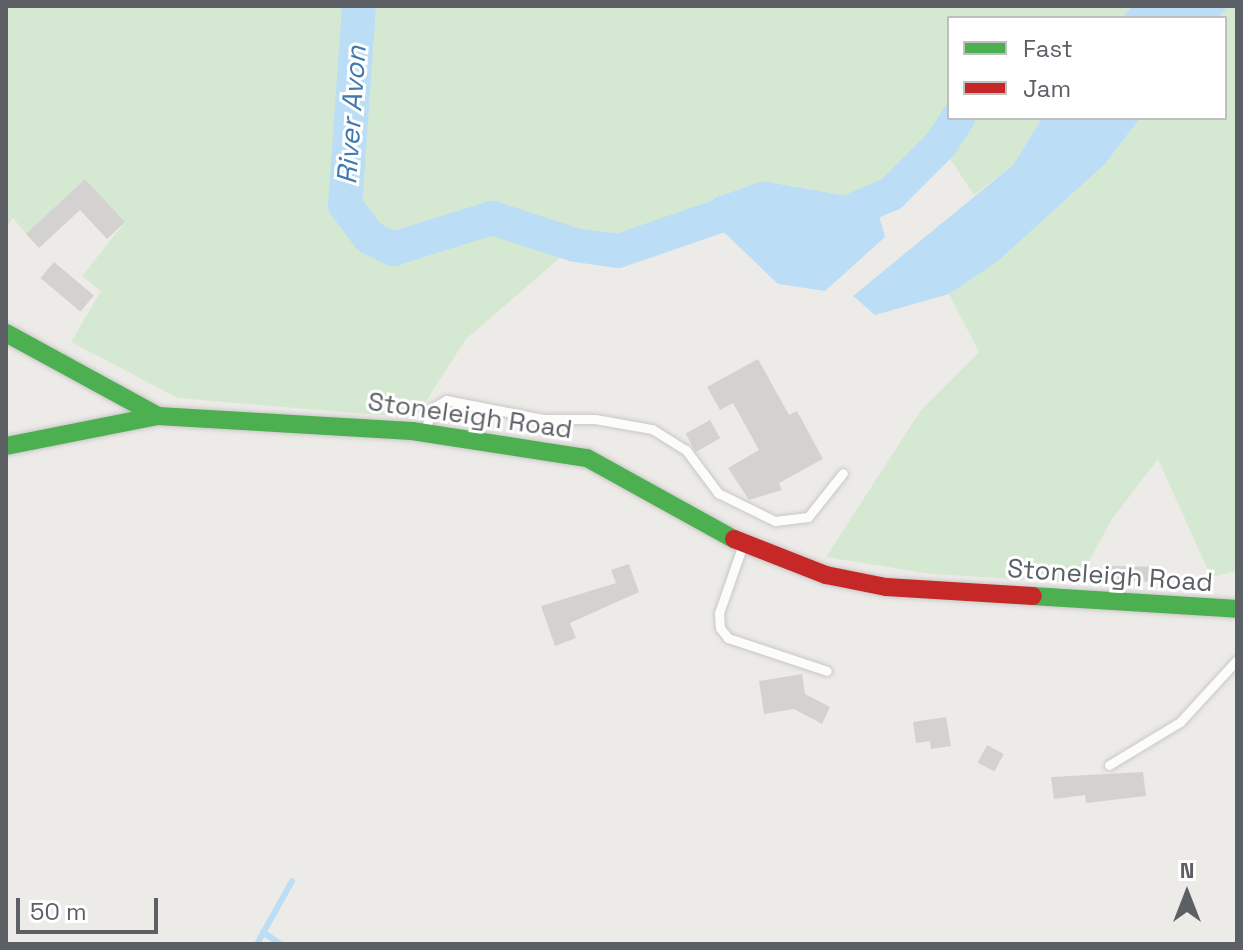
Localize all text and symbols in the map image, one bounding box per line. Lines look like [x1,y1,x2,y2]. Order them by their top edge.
legend [947,16,1227,120]
text: Fast [1023,33,1073,64]
water label: River Avon [329,44,373,186]
text: Jam [1023,73,1071,104]
street label: Stoneleigh Road [366,386,574,446]
street label: Stoneleigh Road [1006,553,1214,599]
north arrow [1147,854,1227,934]
text: N [1180,856,1194,884]
scale bar [20,882,162,932]
text: 50 m [30,896,87,927]

